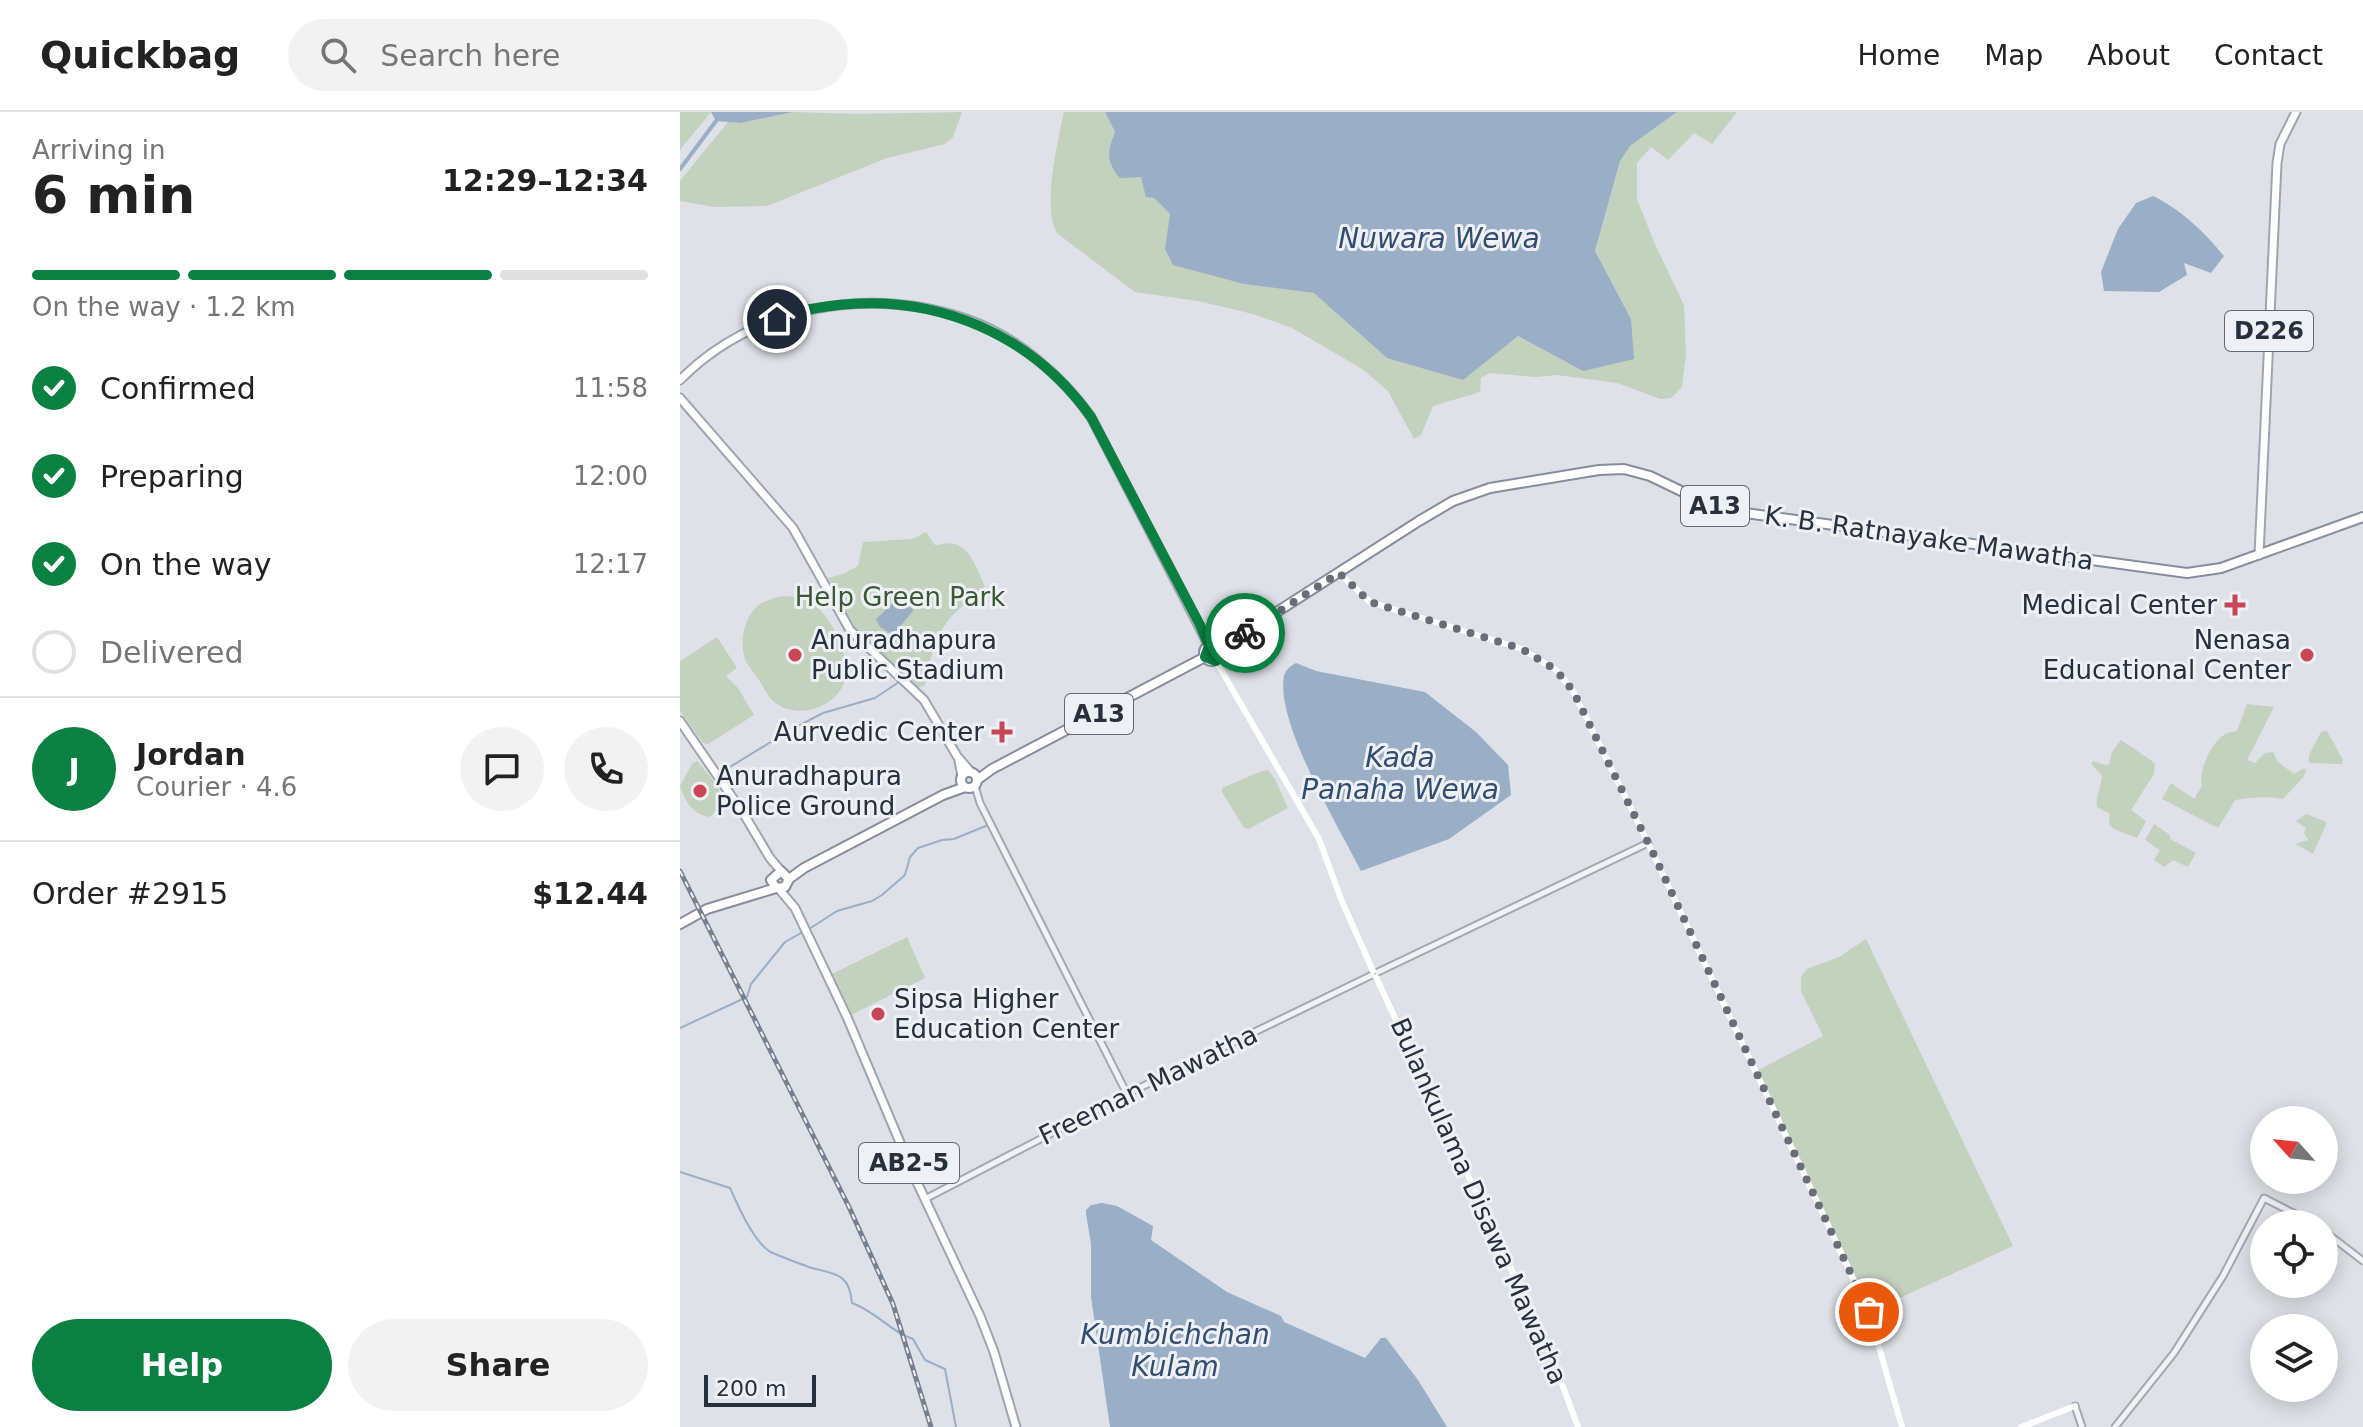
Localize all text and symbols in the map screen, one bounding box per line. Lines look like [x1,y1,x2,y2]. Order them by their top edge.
search box [288,19,848,91]
text: Quickbag [40,33,240,77]
icon: search [316,33,360,77]
text: Search here [380,38,560,73]
text: Home [1857,39,1940,72]
text: Map [1984,39,2043,72]
text: About [2087,39,2170,72]
text: Contact [2214,39,2323,72]
text: Arriving in [32,135,166,165]
text: 12:29–12:34 [442,163,648,198]
text: 6 min [32,165,195,225]
water label: Nuwara Wewa [1338,222,1540,255]
pin [743,285,811,353]
text: On the way · 1.2 km [32,292,296,322]
icon: home [755,297,799,341]
road number: D226 [2225,311,2313,351]
icon: check [32,366,76,410]
text: Confirmed [100,371,256,406]
text: 11:58 [573,373,648,403]
icon: check [32,454,76,498]
text: Preparing [100,459,244,494]
text: 12:00 [573,461,648,491]
road number: A13 [1681,486,1749,526]
street label: K. B. Ratnayake Mawatha [1763,500,2095,576]
icon: check [32,542,76,586]
text: On the way [100,547,272,582]
text: 12:17 [573,549,648,579]
park label: Help Green Park [795,582,1005,612]
place label: Medical Center [2022,590,2217,620]
courier [1205,593,1285,673]
marker: Medical Center [2224,594,2246,616]
icon: bike [1223,611,1267,655]
place label: Anuradhapura Public Stadium [811,625,1004,685]
place label: Nenasa Educational Center [2043,625,2291,685]
text: Delivered [100,635,244,670]
marker: Anuradhapura Public Stadium [786,646,804,664]
marker: Nenasa Educational Center [2298,646,2316,664]
road number: A13 [1065,694,1133,734]
place label: Aurvedic Center [774,717,984,747]
marker: Aurvedic Center [991,721,1013,743]
button: chat [460,727,544,811]
button: phone [564,727,648,811]
text: Jordan [136,737,246,772]
water label: Kada Panaha Wewa [1301,741,1499,806]
text: J [68,752,80,787]
place label: Anuradhapura Police Ground [716,761,902,821]
text: Courier · 4.6 [136,772,297,802]
marker: Anuradhapura Police Ground [691,782,709,800]
text: Order #2915 [32,876,228,911]
text: $12.44 [532,876,648,911]
place label: Sipsa Higher Education Center [894,984,1120,1044]
marker: Sipsa Higher Education Center [869,1005,887,1023]
street label: Bulankulama Disawa Mawatha [1384,1013,1574,1389]
street label: Freeman Mawatha [1034,1019,1262,1151]
north arrow [2250,1106,2338,1194]
map controls [2250,1106,2338,1402]
road number: AB2-5 [859,1143,959,1183]
button: locate [2250,1210,2338,1298]
pin [1835,1278,1903,1346]
icon: bag [1847,1290,1891,1334]
button: layers [2250,1314,2338,1402]
water label: Kumbichchan Kulam [1080,1318,1270,1383]
button: Help [32,1319,332,1411]
button: Share [348,1319,648,1411]
scale bar [704,1371,816,1407]
text: 200 m [716,1376,786,1401]

